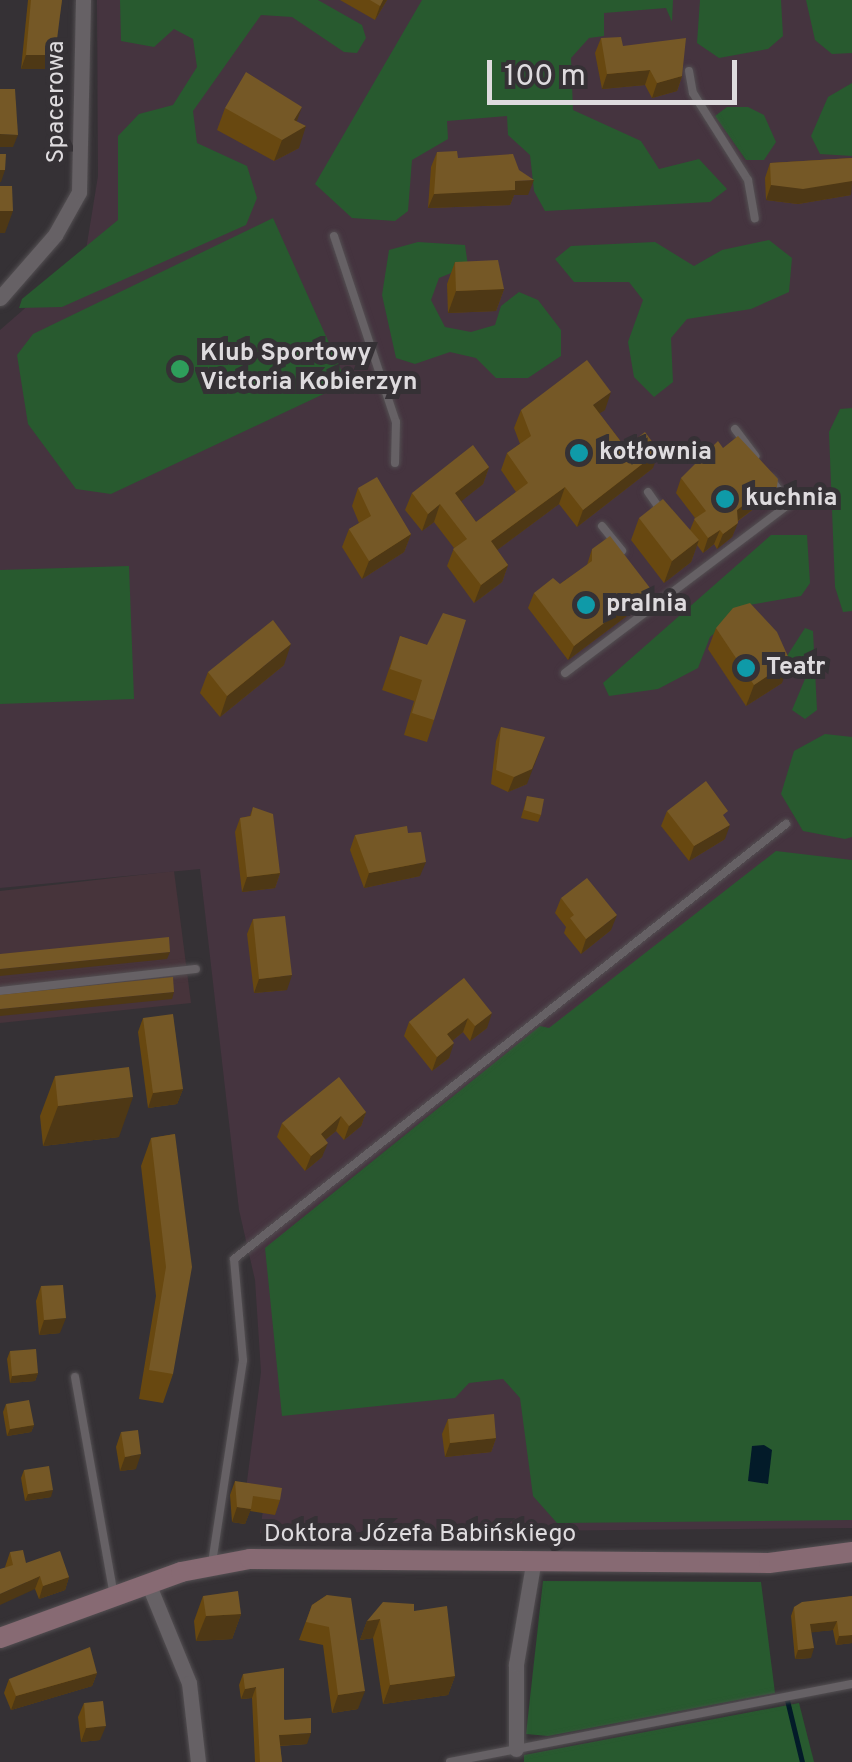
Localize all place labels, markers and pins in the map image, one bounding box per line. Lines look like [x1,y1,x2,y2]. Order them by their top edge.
place label: Klub Sportowy Victoria Kobierzyn [200,340,418,399]
marker: Klub Sportowy Victoria Kobierzyn [169,358,191,380]
place label: kotłownia [599,438,712,468]
marker: kotłownia [568,442,590,464]
place label: kuchnia [745,484,837,514]
marker: kuchnia [714,488,736,510]
place label: pralnia [606,590,687,620]
marker: pralnia [575,594,597,616]
place label: Teatr [766,653,825,683]
marker: Teatr [735,657,757,679]

